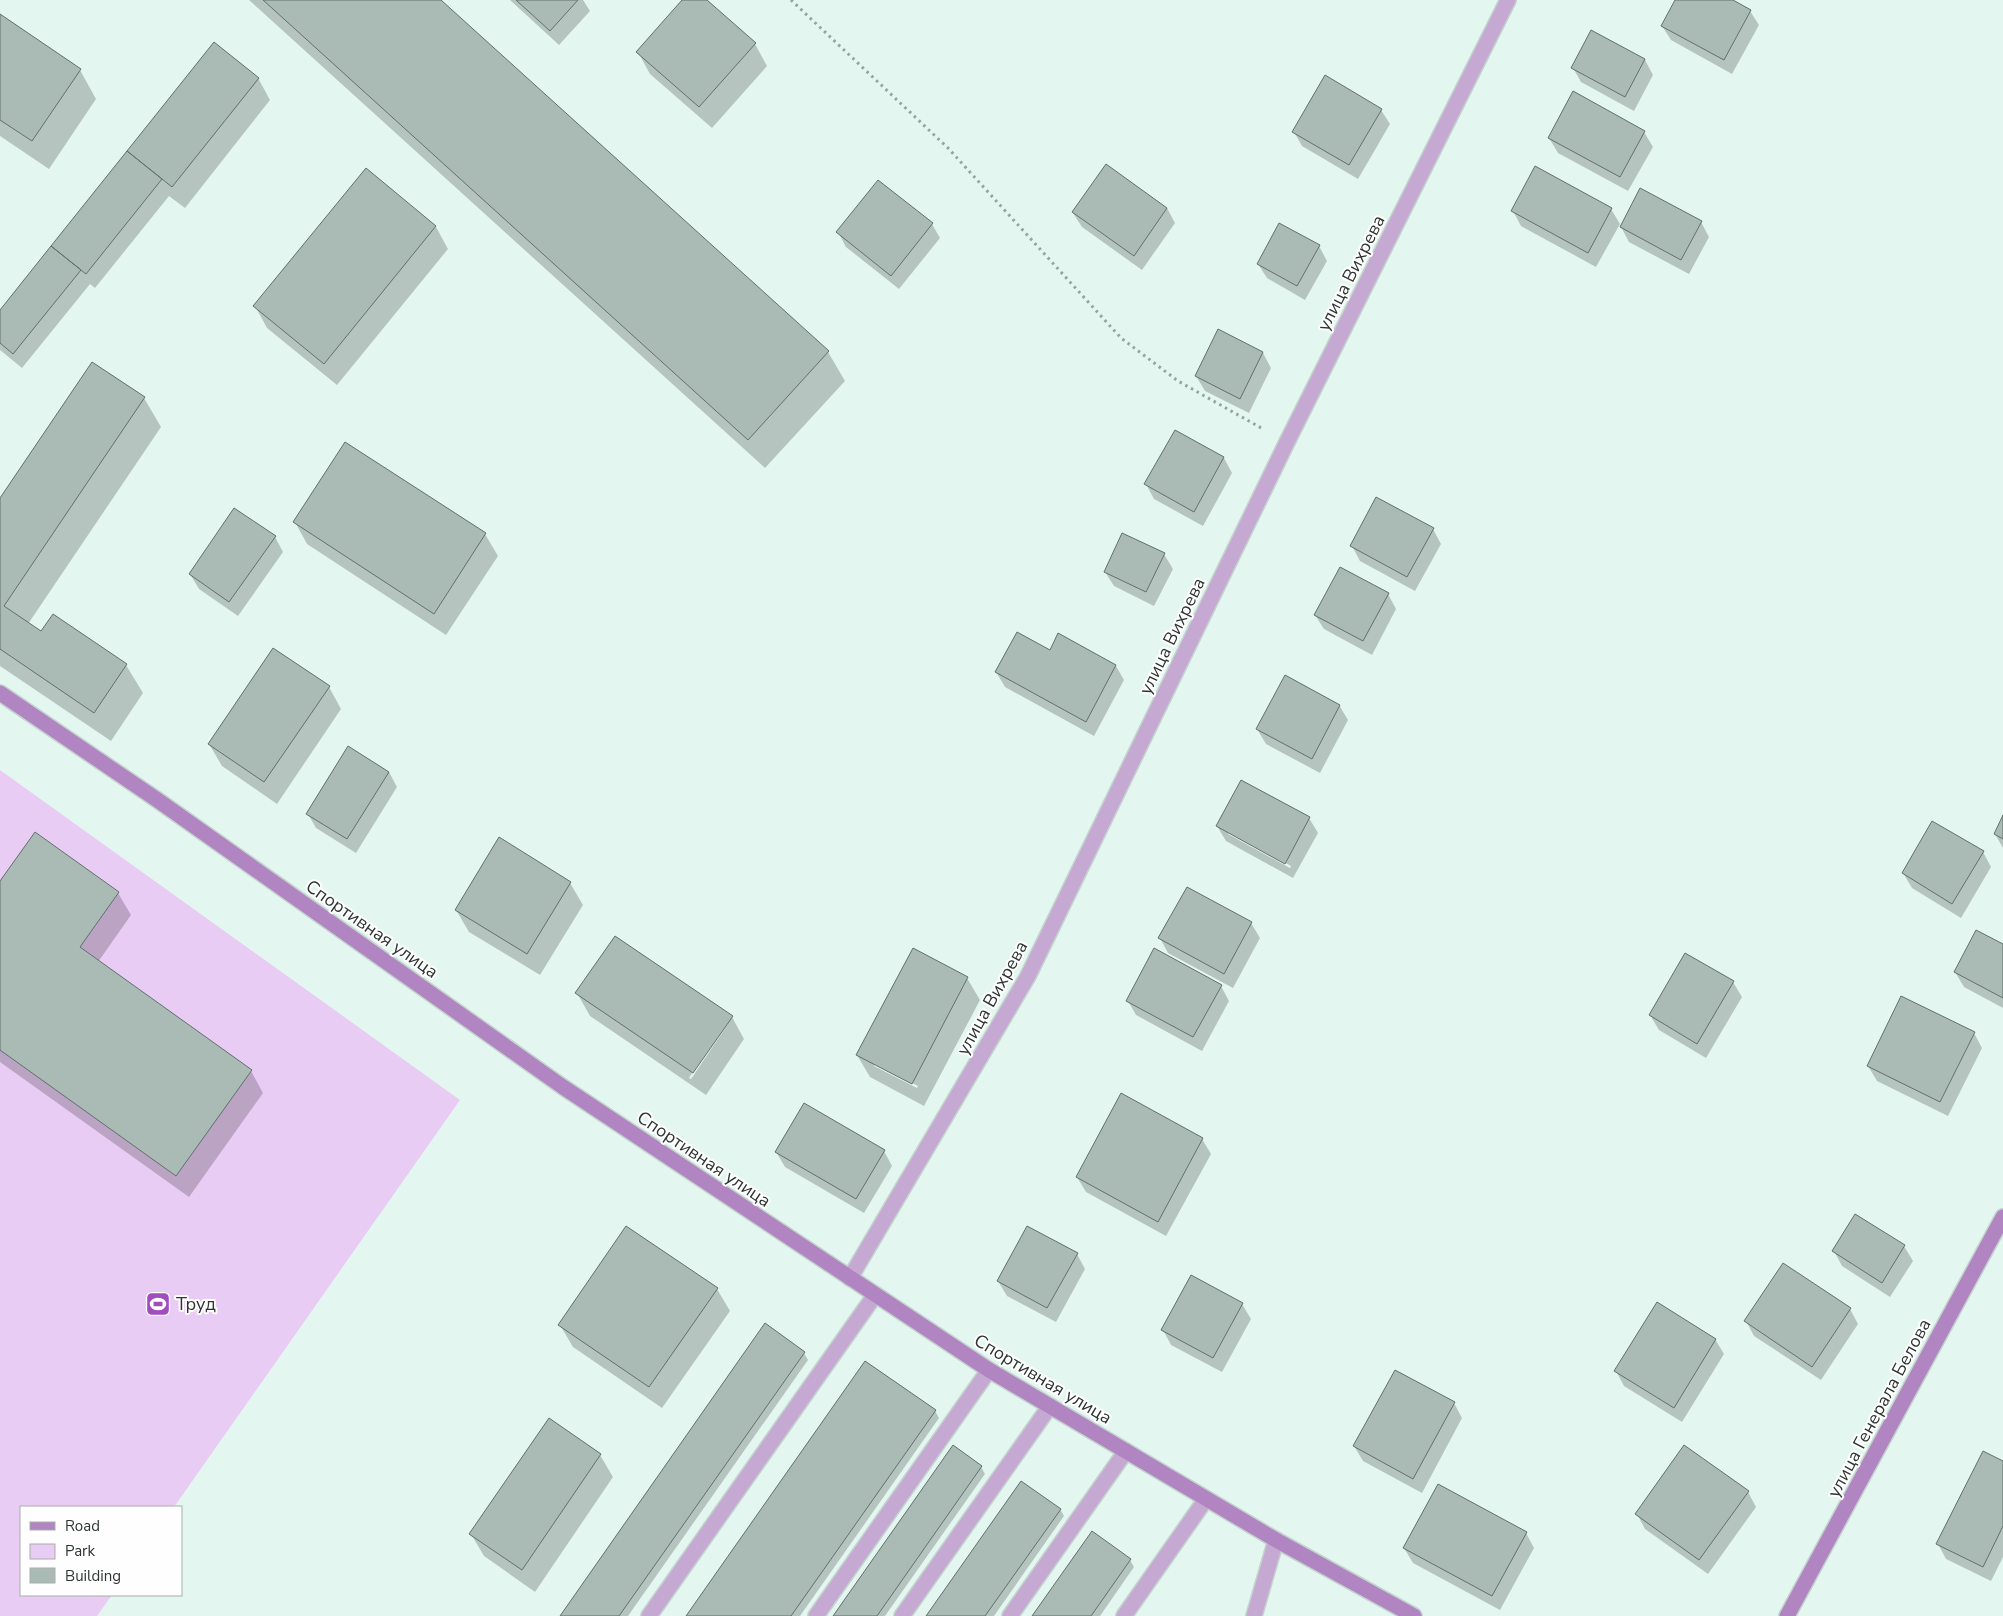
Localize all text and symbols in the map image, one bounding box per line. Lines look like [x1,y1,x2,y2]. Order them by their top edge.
street label: улица Вихрева [1311,211,1391,335]
street label: улица Вихрева [1133,574,1211,698]
street label: Спортивная улица [301,874,443,984]
street label: улица Вихрева [951,937,1033,1059]
street label: Спортивная улица [632,1105,776,1213]
sports icon: Труд [145,1291,171,1317]
place label: Труд [176,1292,216,1316]
street label: улица Генерала Белова [1822,1314,1936,1502]
street label: Спортивная улица [970,1328,1116,1430]
legend [20,1506,182,1596]
text: Road [65,1516,100,1536]
text: Park [65,1541,95,1561]
text: Building [65,1566,121,1586]

